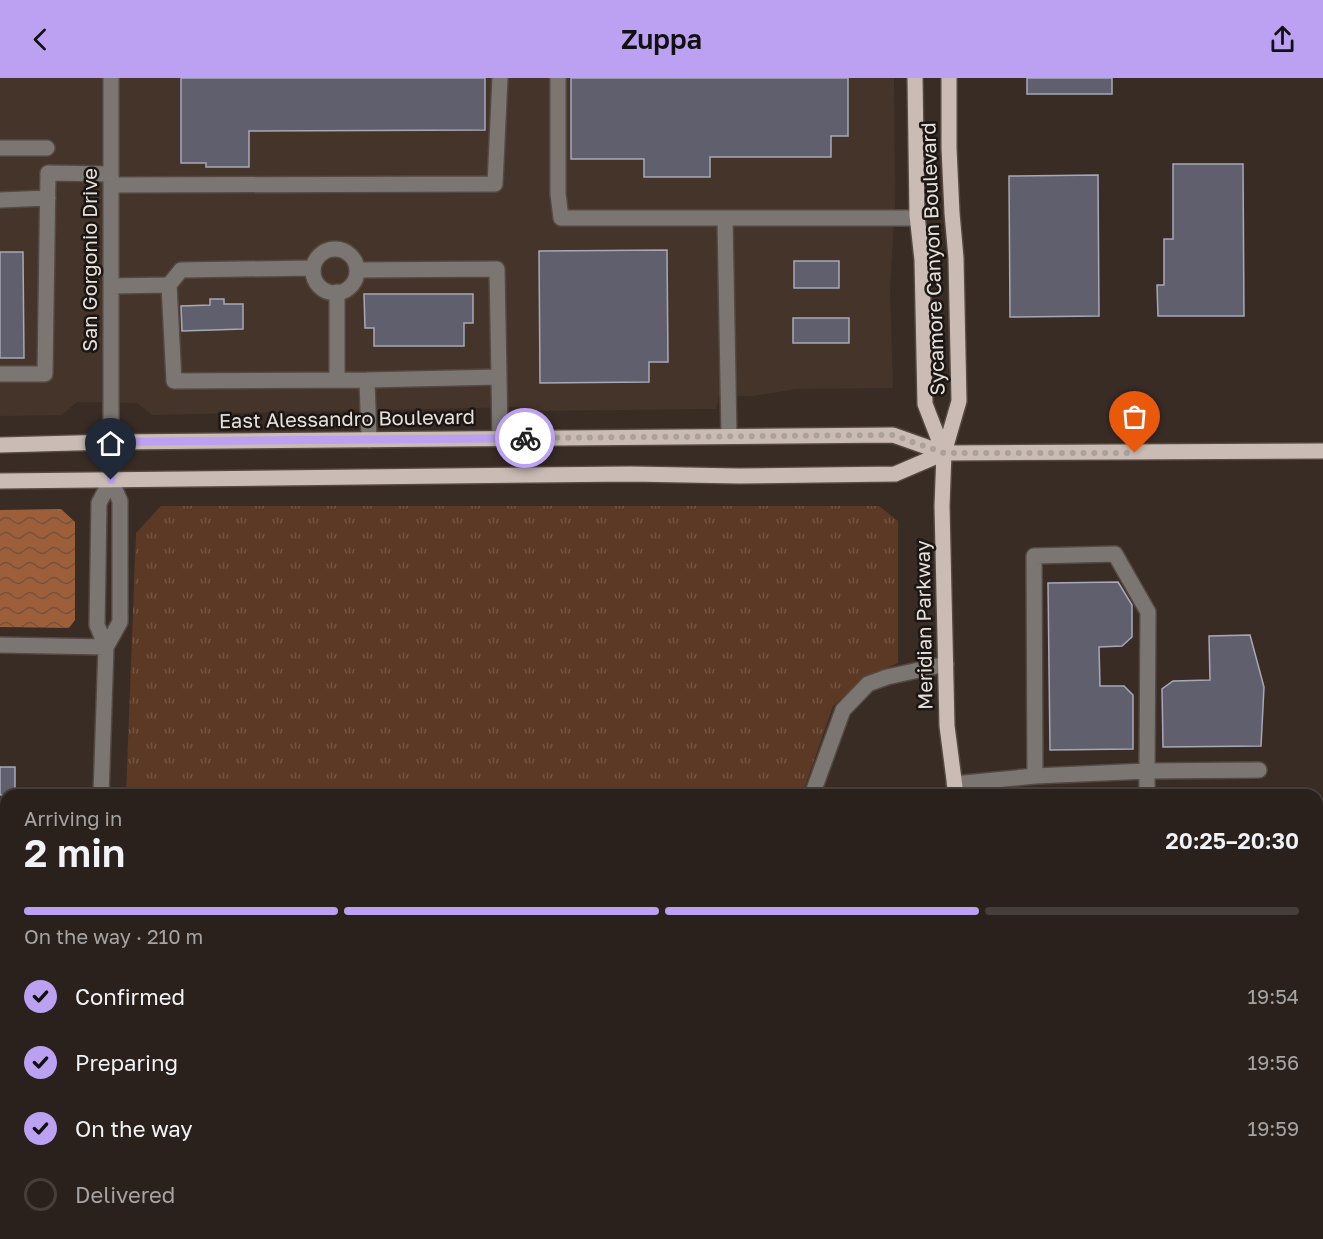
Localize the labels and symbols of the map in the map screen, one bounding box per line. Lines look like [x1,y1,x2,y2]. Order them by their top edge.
street label: Sycamore Canyon Boulevard [915,122,949,396]
street label: San Gorgonio Drive [77,168,101,352]
pin [1109,391,1160,453]
street label: East Alessandro Boulevard [219,404,475,432]
courier [495,408,555,468]
pin [85,418,136,480]
street label: Meridian Parkway [910,540,936,710]

